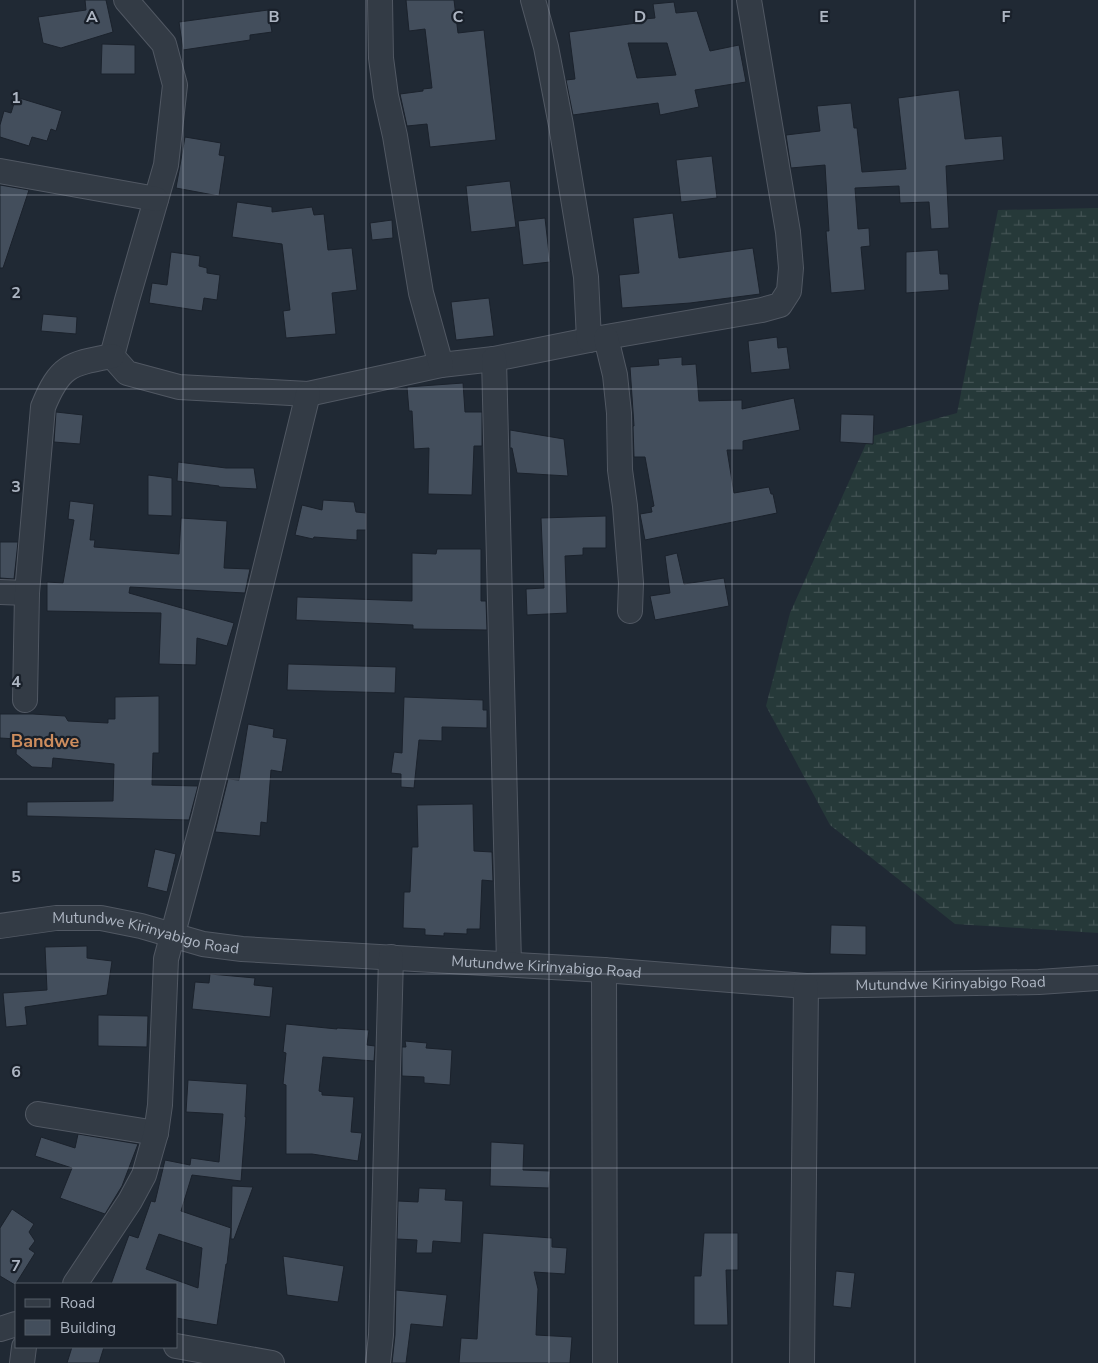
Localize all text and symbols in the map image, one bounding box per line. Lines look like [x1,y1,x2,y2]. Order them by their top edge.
text: A [86,6,98,28]
text: B [268,6,280,28]
text: C [453,6,464,28]
text: D [634,6,646,28]
text: E [819,6,829,28]
text: F [1002,6,1011,28]
text: 1 [11,87,21,109]
text: 2 [11,282,21,304]
text: 3 [11,476,21,498]
text: 4 [11,671,21,693]
district label: Bandwe [11,729,79,753]
text: 5 [11,866,21,888]
street label: Mutundwe Kirinyabigo Road [52,908,240,959]
street label: Mutundwe Kirinyabigo Road [451,951,642,983]
street label: Mutundwe Kirinyabigo Road [855,972,1046,995]
text: 6 [11,1061,21,1083]
text: 7 [11,1255,21,1277]
legend [15,1283,178,1348]
text: Road [60,1293,95,1313]
text: Building [60,1318,116,1338]

